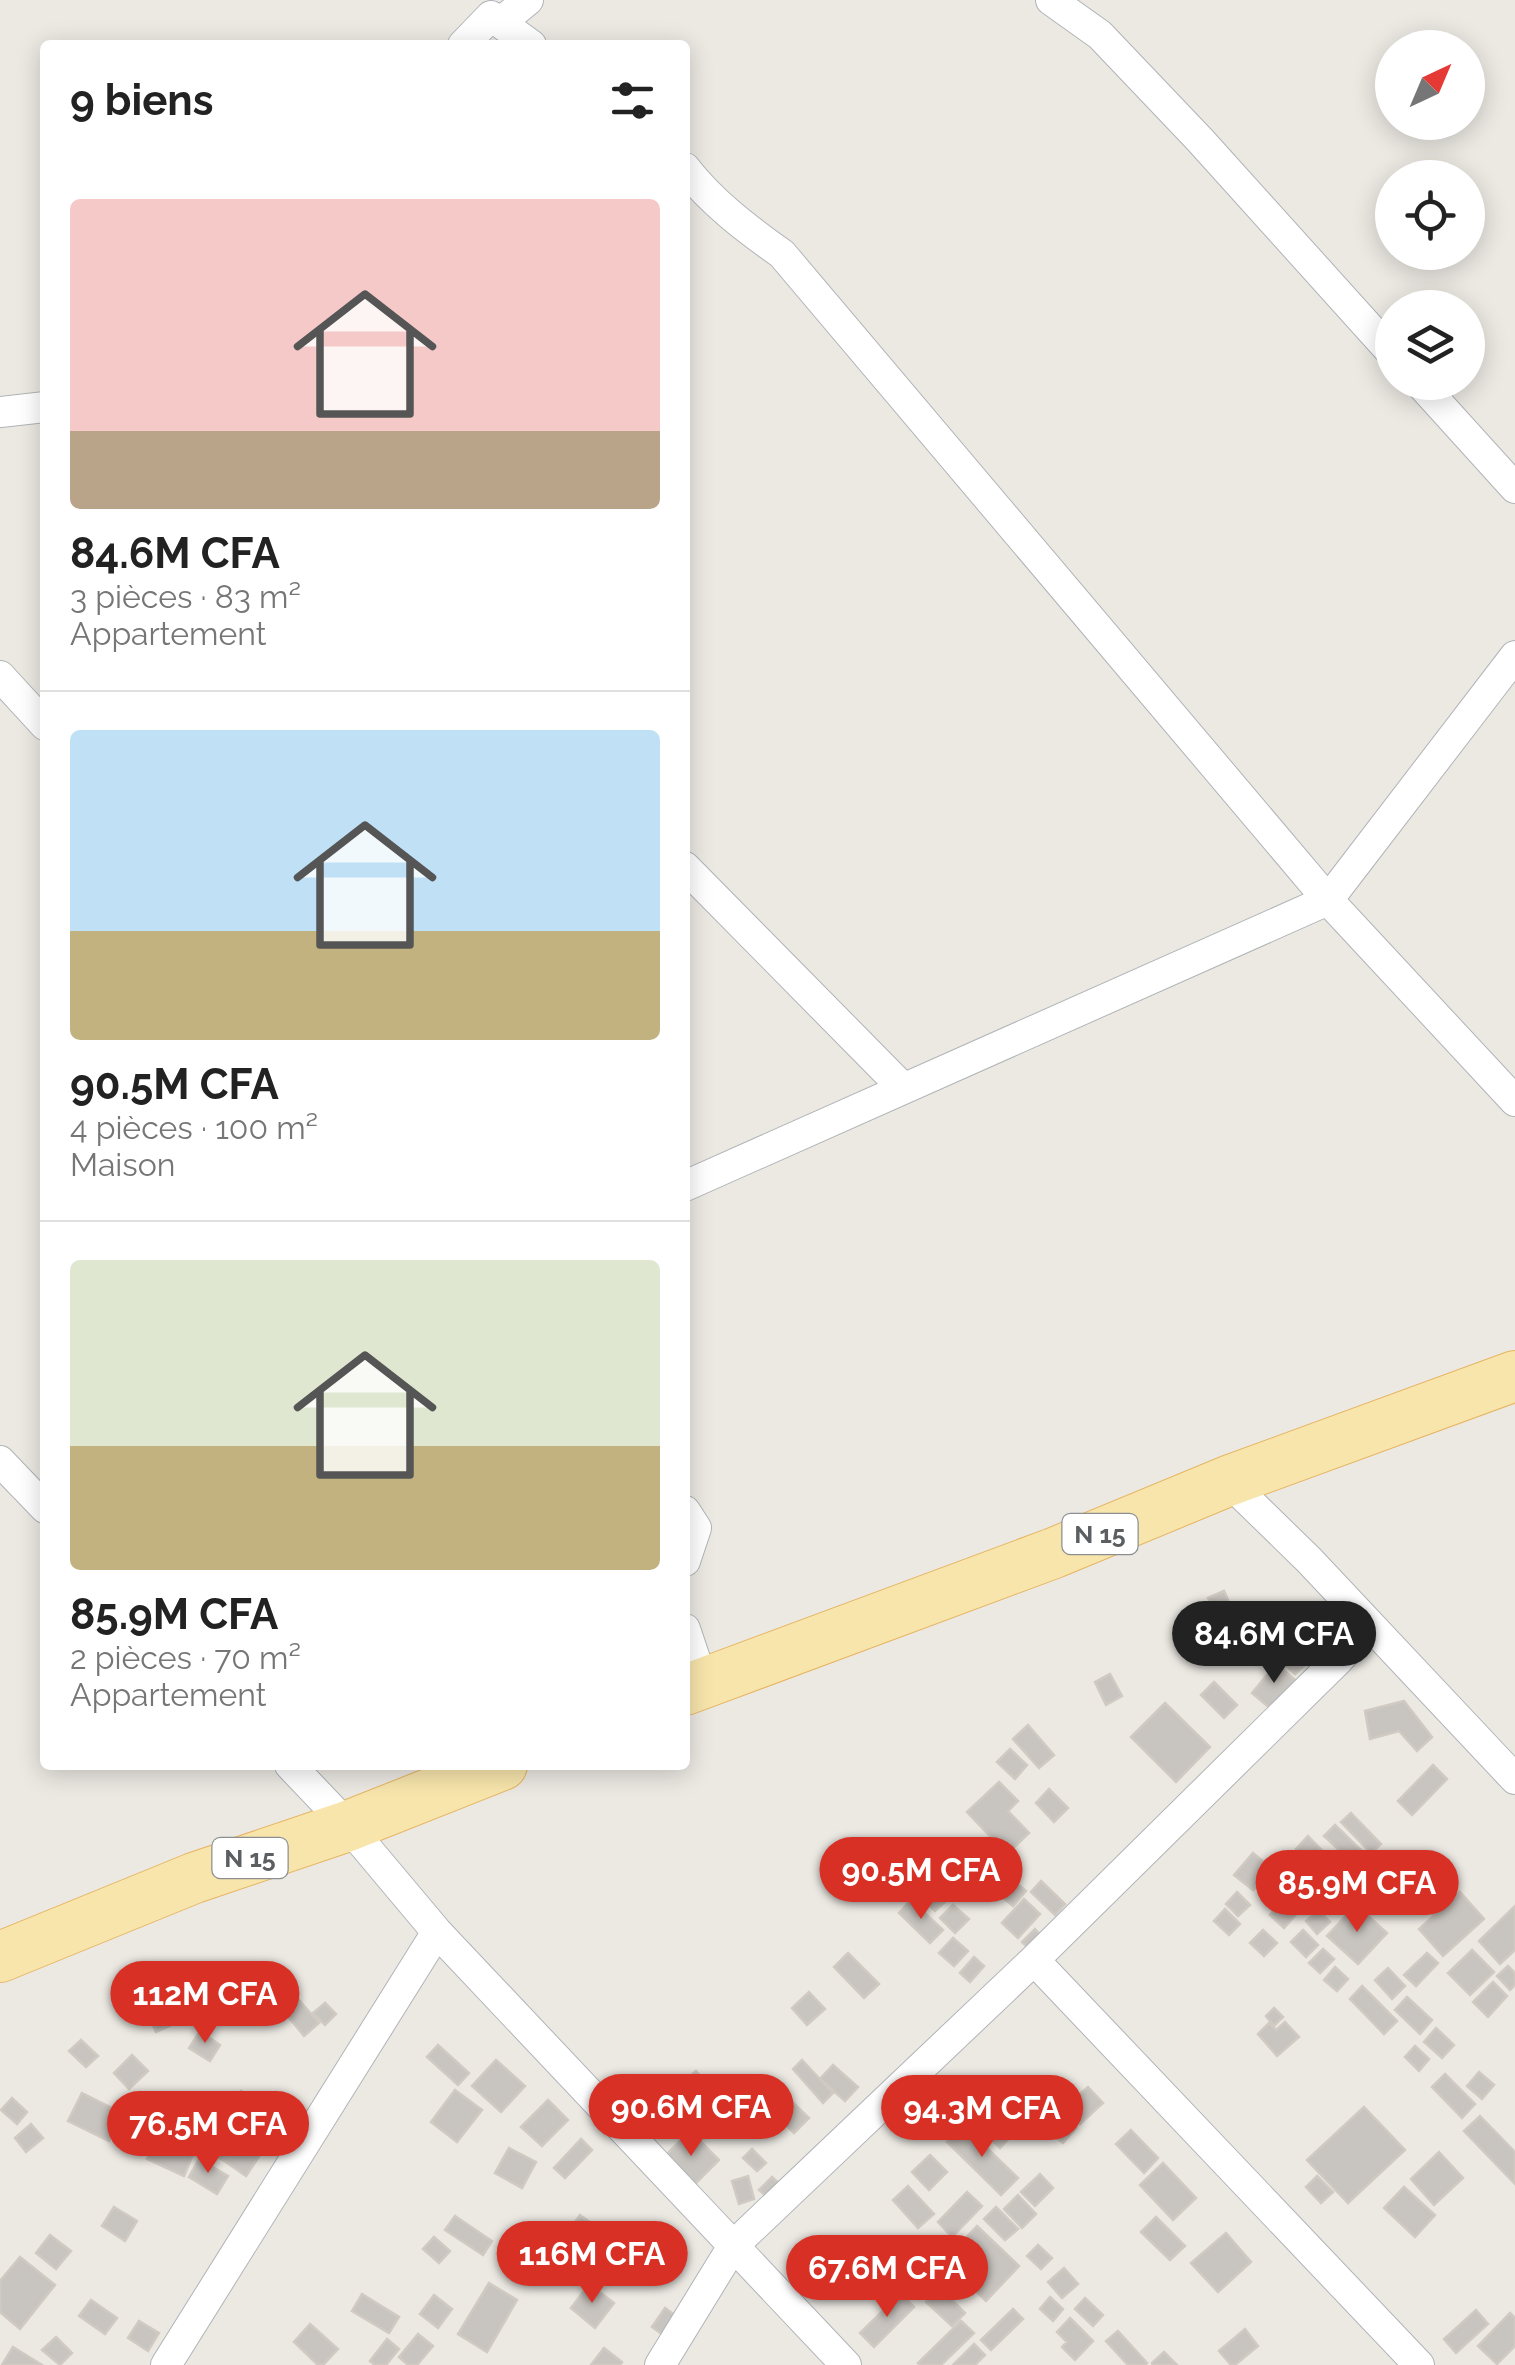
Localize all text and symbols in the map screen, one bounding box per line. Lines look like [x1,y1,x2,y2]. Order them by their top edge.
north arrow [1375,30,1485,140]
map controls [1375,30,1485,400]
icon: filters [605,73,660,128]
text: 9 biens [70,76,213,125]
button: locate [1375,160,1485,270]
icon: home [275,264,455,444]
button: layers [1375,290,1485,400]
text: 84.6M CFA [70,529,280,578]
text: 3 pièces · 83 m² [70,578,301,615]
text: Appartement [70,615,266,652]
icon: home [275,795,455,975]
text: 90.5M CFA [70,1060,279,1109]
text: 4 pièces · 100 m² [70,1109,318,1146]
text: Maison [70,1146,175,1183]
icon: home [275,1325,455,1505]
road number: N 15 [1062,1514,1138,1554]
text: 85.9M CFA [70,1590,278,1639]
pin: 84.6M CFA [1160,1601,1388,1686]
text: 84.6M CFA [1194,1615,1354,1652]
text: 2 pièces · 70 m² [70,1639,301,1676]
text: Appartement [70,1676,266,1713]
pin: 90.5M CFA [807,1837,1035,1922]
road number: N 15 [212,1838,288,1878]
pin: 85.9M CFA [1243,1850,1471,1935]
text: 90.5M CFA [842,1851,1000,1888]
text: 85.9M CFA [1278,1864,1436,1901]
pin: 112M CFA [102,1961,308,2046]
text: 112M CFA [132,1975,278,2012]
pin: 90.6M CFA [577,2074,805,2159]
pin: 94.3M CFA [868,2075,1096,2160]
text: 90.6M CFA [611,2088,771,2125]
text: 94.3M CFA [903,2089,1061,2126]
pin: 76.5M CFA [94,2091,322,2176]
text: 76.5M CFA [129,2105,287,2142]
pin: 116M CFA [489,2221,695,2306]
text: 116M CFA [519,2235,665,2272]
pin: 67.6M CFA [773,2235,1001,2320]
text: 67.6M CFA [808,2249,966,2286]

